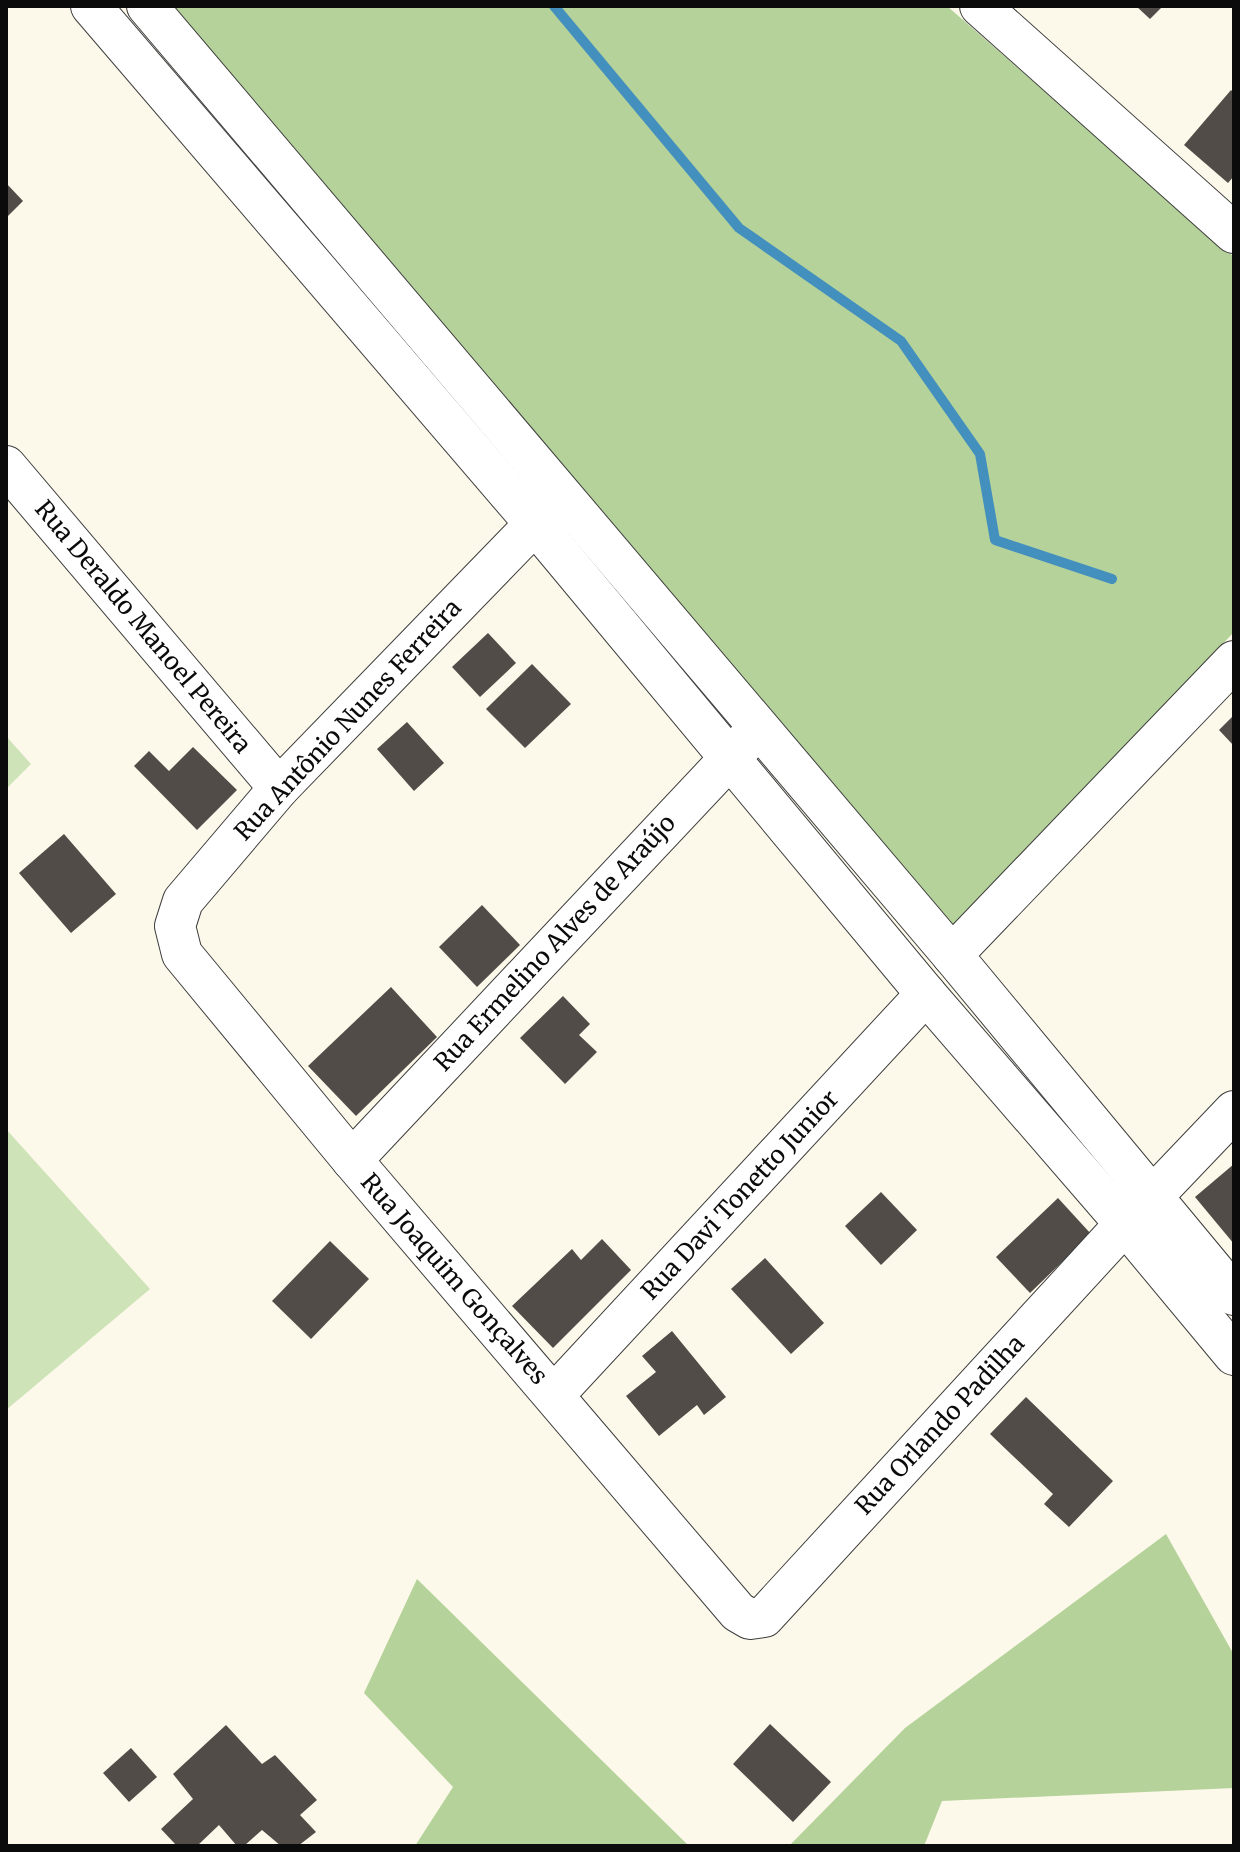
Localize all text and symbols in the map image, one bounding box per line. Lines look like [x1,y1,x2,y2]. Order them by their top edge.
street label: Rua Deraldo Manoel Pereira [28,494,258,760]
street label: Rua Antônio Nunes Ferreira [228,592,468,847]
street label: Rua Ermelino Alves de Araújo [427,808,682,1078]
street label: Rua Davi Tonetto Junior [634,1083,845,1306]
street label: Rua Joaquim Gonçalves [354,1167,555,1391]
street label: Rua Orlando Padilha [848,1328,1031,1521]

